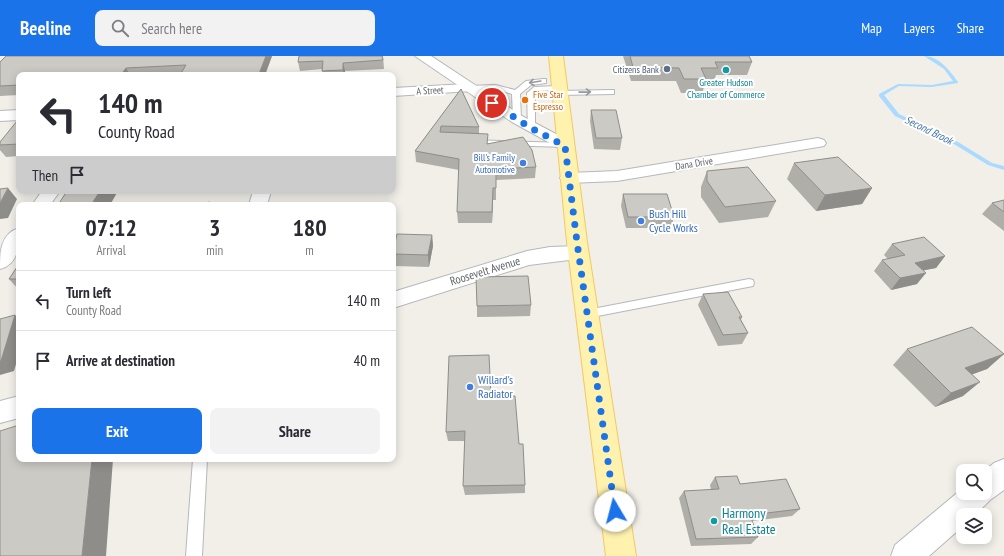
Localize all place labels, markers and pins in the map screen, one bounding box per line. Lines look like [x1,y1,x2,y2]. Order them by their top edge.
place label: Citizens Bank [613,63,659,76]
marker: Citizens Bank [662,64,672,74]
marker: Greater Hudson Chamber of Commerce [721,65,731,75]
place label: Greater Hudson Chamber of Commerce [687,76,765,101]
pin [475,86,509,120]
place label: Five Star Espresso [533,88,563,113]
marker: Five Star Espresso [520,95,530,105]
place label: Bill's Family Automotive [474,151,515,176]
marker: Bill's Family Automotive [518,158,528,168]
place label: Bush Hill Cycle Works [649,206,698,235]
marker: Bush Hill Cycle Works [636,216,646,226]
place label: Willard's Radiator [478,372,514,401]
marker: Willard's Radiator [465,382,475,392]
place label: Harmony Real Estate [722,504,776,538]
marker: Harmony Real Estate [709,516,719,526]

